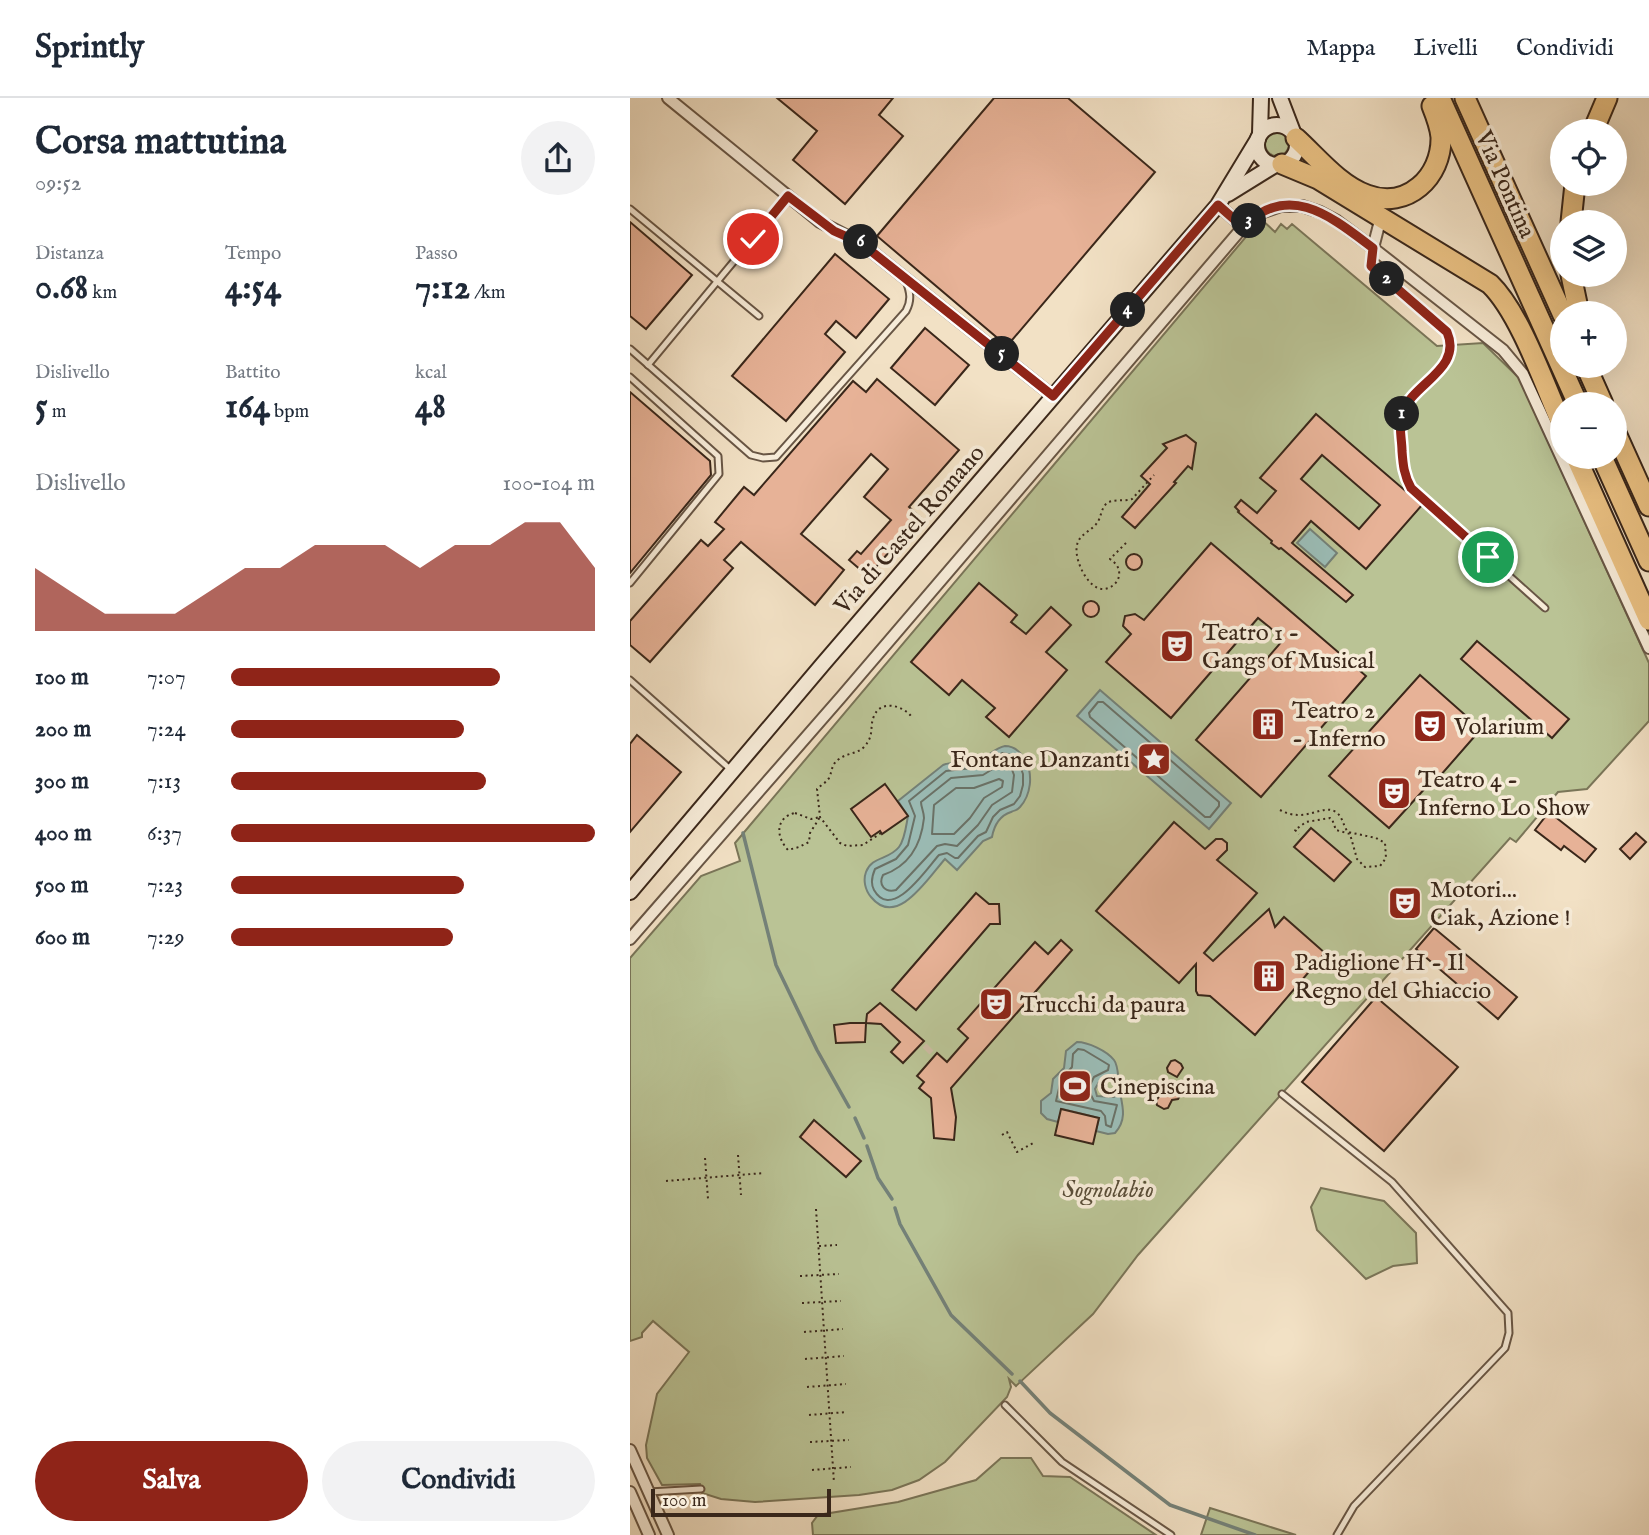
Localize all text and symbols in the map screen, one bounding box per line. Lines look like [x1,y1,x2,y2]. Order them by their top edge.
text: Sprintly [35,27,144,69]
text: Mappa [1306,33,1375,64]
text: Livelli [1413,33,1478,64]
text: Condividi [1516,33,1614,64]
text: Corsa mattutina [35,119,286,167]
map controls [1550,119,1627,469]
button: locate [1550,119,1627,196]
button: share [521,121,595,195]
street label: Via Pontina [1467,125,1542,244]
text: 09:52 [35,169,81,198]
pin: 3 [1232,204,1266,238]
text: 3 [1245,208,1252,232]
pin [723,209,783,269]
button: layers [1550,210,1627,287]
icon: check [734,220,772,258]
pin: 6 [844,225,878,260]
text: 6 [856,229,865,253]
text: Distanza [35,242,104,266]
text: Tempo [225,242,281,266]
text: Passo [415,242,458,266]
pin: 2 [1370,262,1404,296]
text: 0.68 [35,266,88,311]
text: 4:54 [225,266,281,311]
text: 7:12 [415,266,470,311]
text: 2 [1382,266,1391,290]
text: km [88,281,117,305]
text: /km [470,281,506,305]
pin: 4 [1110,292,1146,328]
text: 4 [1123,297,1132,321]
button: + [1550,301,1627,378]
pin: 5 [984,336,1020,372]
text: 5 [998,341,1005,365]
text: Dislivello [35,361,110,385]
text: Battito [225,361,281,385]
text: kcal [415,361,447,385]
text: 5 [35,385,48,430]
text: 164 [225,385,270,430]
text: 48 [415,385,446,430]
button: − [1550,392,1627,469]
pin: 1 [1384,396,1420,432]
text: m [48,400,67,424]
text: bpm [270,400,309,424]
text: 1 [1398,401,1405,425]
street label: Via di Castel Romano [827,439,992,622]
text: Dislivello [35,469,126,498]
text: 100–104 m [502,469,595,498]
pin [1458,527,1518,587]
icon: arrive [1469,538,1507,576]
place label: Teatro 1 - Gangs of Musical [1202,618,1375,677]
theatre icon: Teatro 1 - Gangs of Musical [1158,627,1196,665]
text: 100 m [35,663,89,692]
text: 7:07 [147,663,186,692]
place label: Teatro 2 - Inferno [1292,696,1386,755]
building icon: Teatro 2 - Inferno [1249,705,1287,743]
theatre icon: Volarium [1411,707,1449,745]
place label: Volarium [1453,712,1544,743]
text: 200 m [35,715,91,744]
text: 7:24 [147,715,186,744]
place icon: Fontane Danzanti [1135,740,1173,778]
place label: Fontane Danzanti [950,745,1130,776]
place label: Teatro 4 - Inferno Lo Show [1418,765,1591,824]
text: 300 m [35,767,89,796]
text: 7:13 [147,767,181,796]
theatre icon: Teatro 4 - Inferno Lo Show [1375,774,1413,812]
text: 400 m [35,819,92,848]
text: 6:37 [147,819,182,848]
text: 500 m [35,871,89,900]
text: 7:23 [147,871,183,900]
place label: Motori... Ciak, Azione ! [1430,875,1571,934]
theatre icon: Motori... Ciak, Azione ! [1386,884,1424,922]
text: 600 m [35,923,90,952]
text: 7:29 [147,923,185,952]
place label: Padiglione H - Il Regno del Ghiaccio [1294,948,1491,1007]
building icon: Padiglione H - Il Regno del Ghiaccio [1250,957,1288,995]
theatre icon: Trucchi da paura [977,985,1015,1023]
place label: Trucchi da paura [1020,990,1186,1021]
sports icon: Cinepiscina [1056,1067,1094,1105]
place label: Cinepiscina [1100,1072,1216,1103]
park label: Sognolabio [1062,1175,1154,1206]
button: Salva [35,1441,308,1521]
button: Condividi [322,1441,595,1521]
scale bar [651,1486,831,1518]
text: 100 m [662,1489,706,1513]

